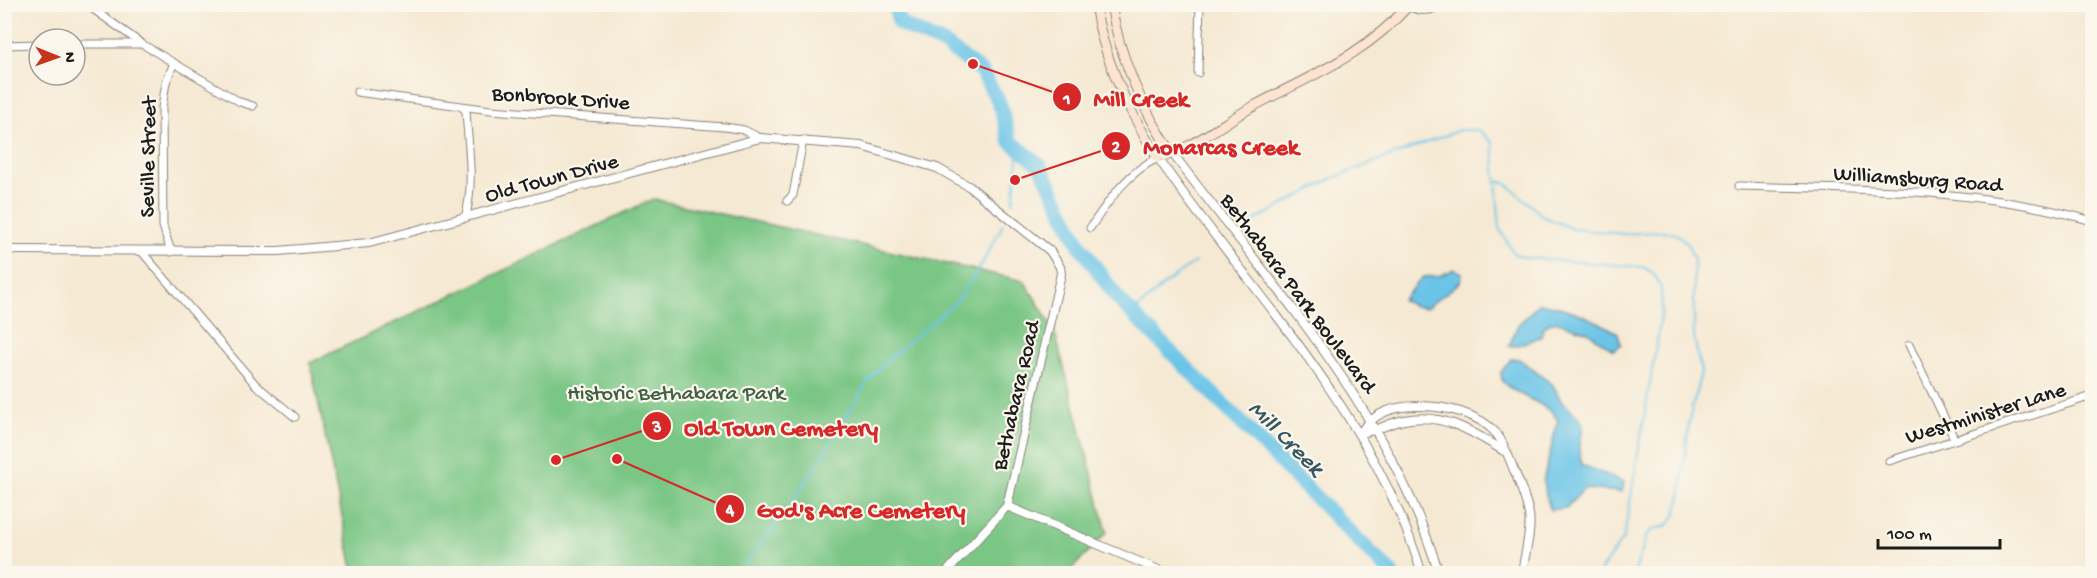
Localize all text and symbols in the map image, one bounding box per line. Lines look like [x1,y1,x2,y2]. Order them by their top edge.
north arrow [27,27,87,87]
text: N [59,52,78,63]
callout: Mill Creek [1052,76,1201,118]
street label: Bonbrook Drive [490,82,631,118]
text: Mill Creek [1093,87,1192,116]
text: 1 [1062,90,1071,111]
street label: Seville Street [136,94,164,218]
callout: Monarcas Creek [1101,125,1310,167]
text: Monarcas Creek [1143,135,1302,164]
text: 2 [1112,138,1121,159]
street label: Old Town Drive [483,149,622,210]
street label: Williamsburg Road [1832,162,2005,200]
street label: Bethabara Park Boulevard [1213,189,1382,401]
street label: Bethabara Road [988,317,1048,474]
street label: Westminister Lane [1903,378,2070,452]
park label: Historic Bethabara Park [567,382,787,408]
water label: Mill Creek [1241,396,1330,485]
callout: Old Town Cemetery [642,405,890,447]
text: Old Town Cemetery [684,416,878,445]
text: 3 [651,418,662,439]
callout: God's Acre Cemetery [715,488,978,530]
text: God's Acre Cemetery [757,498,965,527]
text: 4 [725,501,735,522]
scale bar [1878,512,2000,550]
text: 100 m [1886,525,1932,546]

